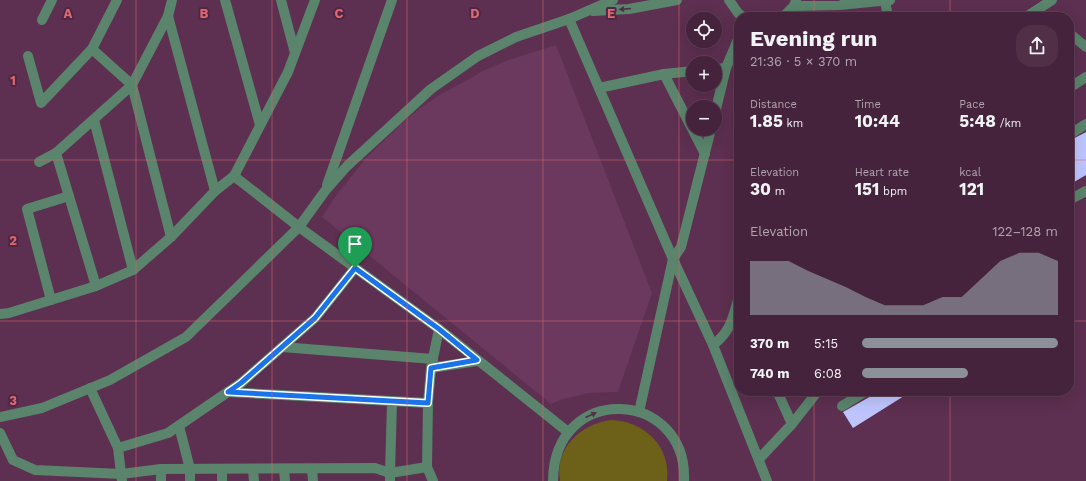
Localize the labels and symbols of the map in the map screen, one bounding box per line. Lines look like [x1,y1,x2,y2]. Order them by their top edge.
one-way arrow [619,5,631,12]
text: A [64,6,73,21]
text: B [200,6,209,21]
text: C [335,6,344,21]
text: D [470,6,480,21]
text: E [607,6,615,21]
text: 1 [10,73,16,88]
pin [338,227,372,268]
text: 2 [9,233,17,248]
text: 3 [9,393,17,408]
one-way arrow [585,412,596,418]

